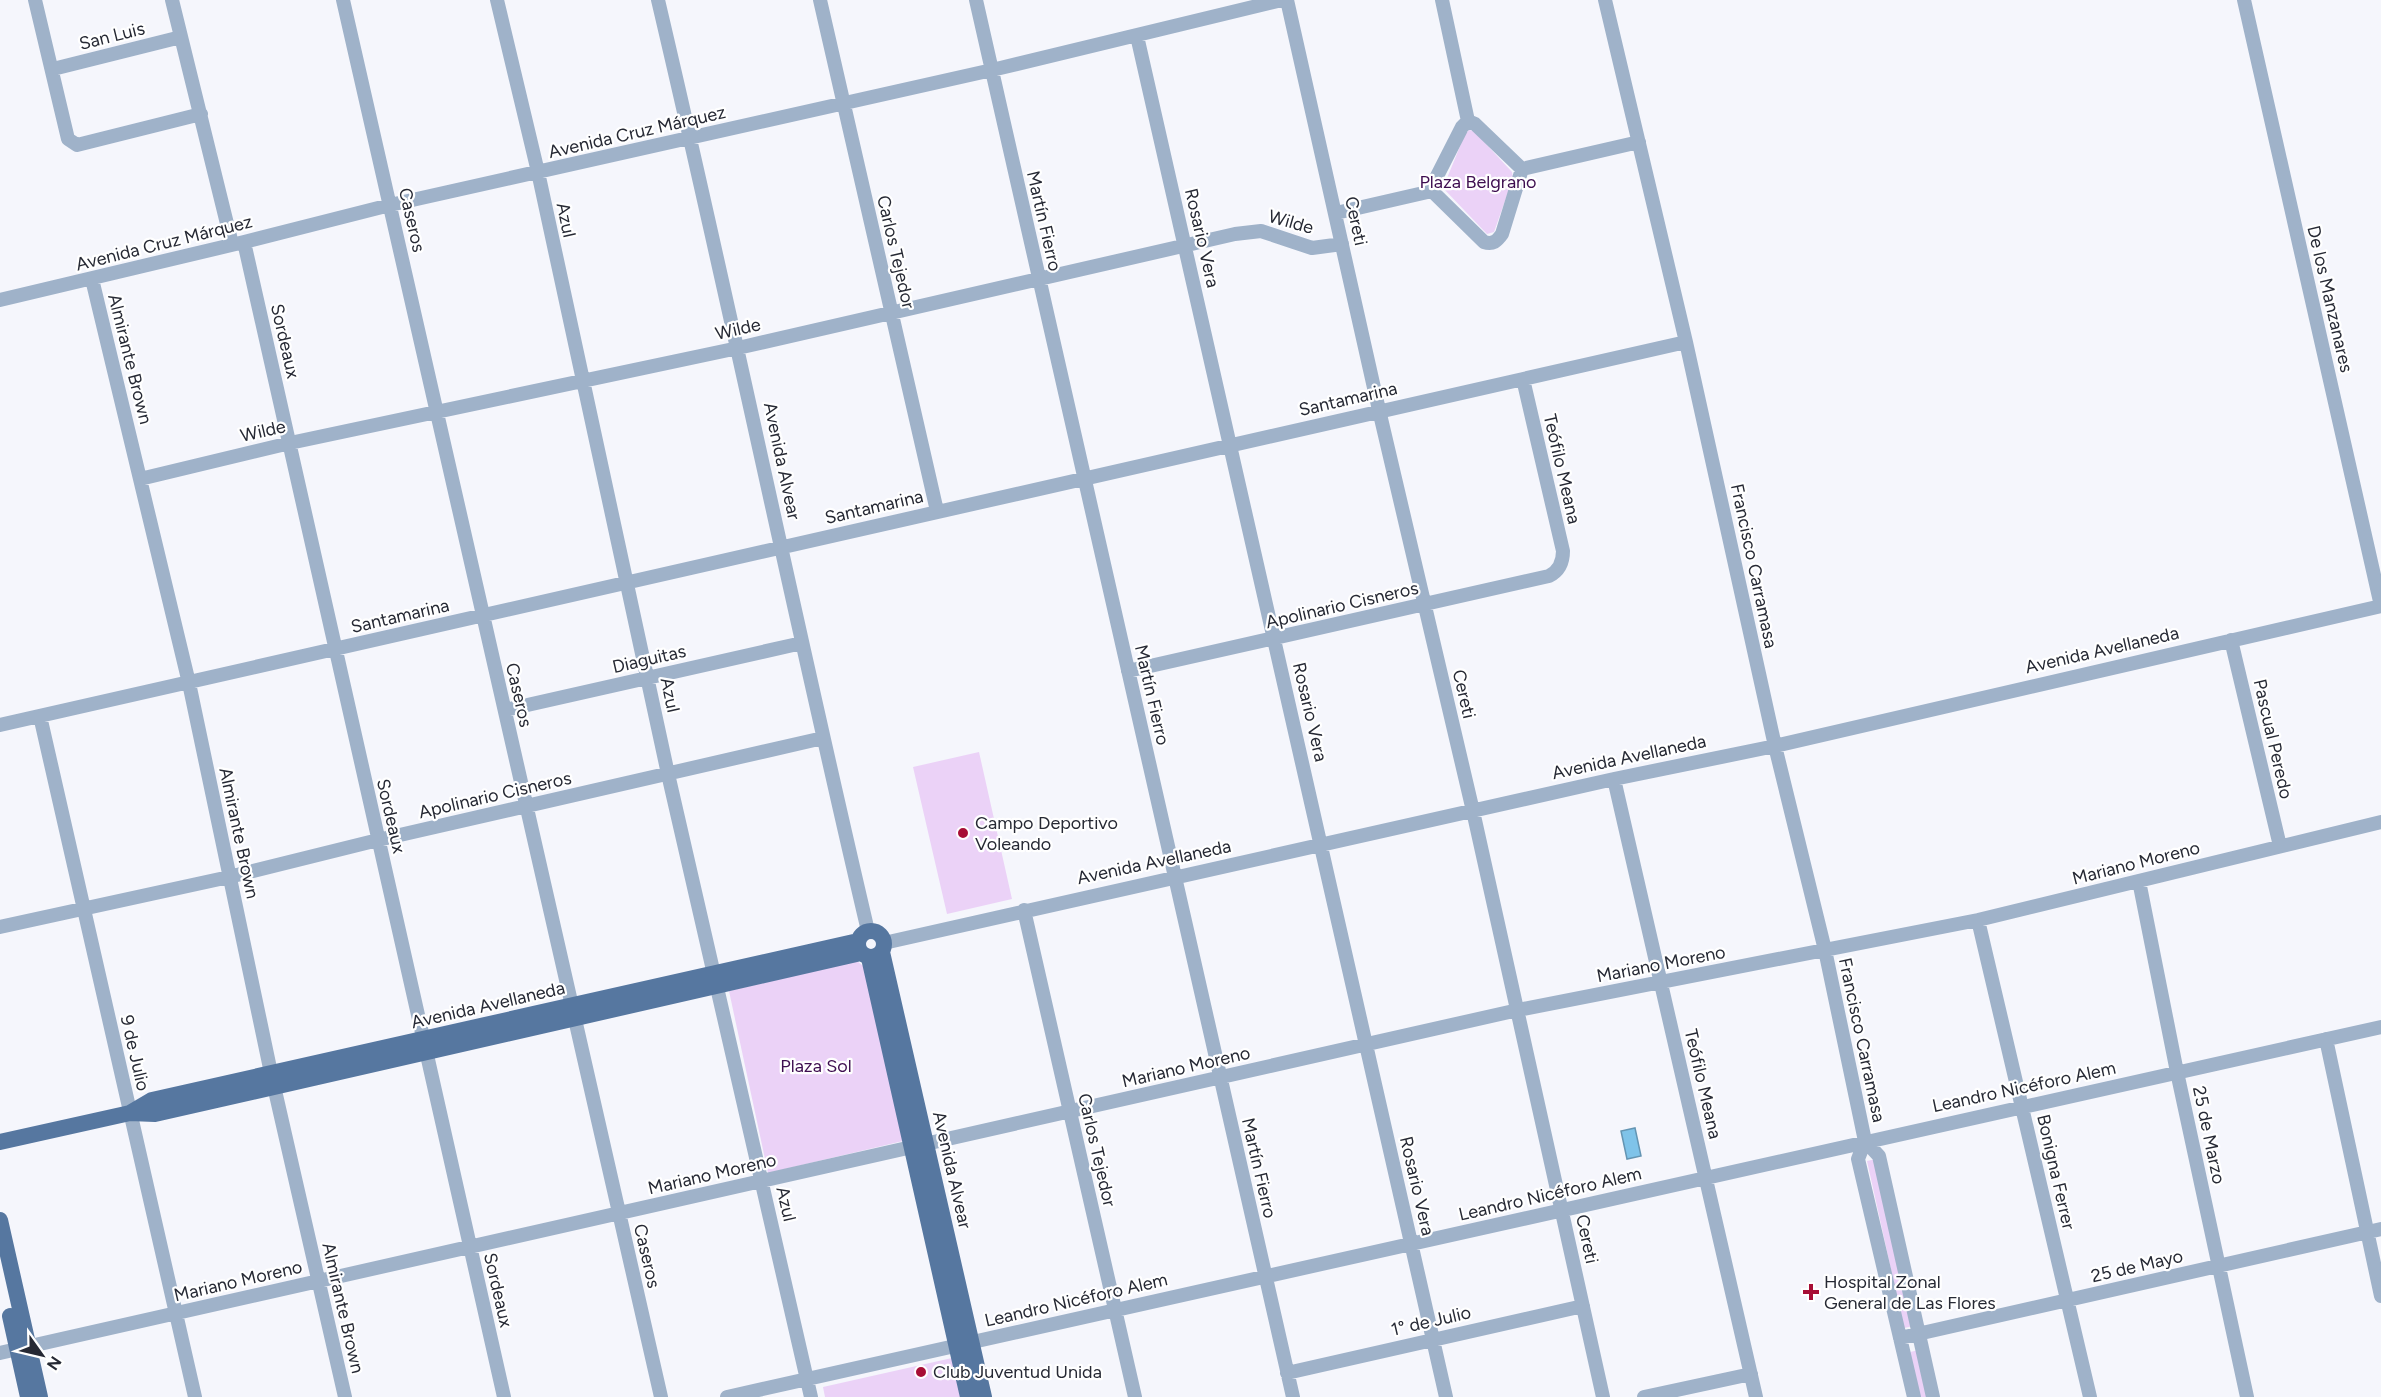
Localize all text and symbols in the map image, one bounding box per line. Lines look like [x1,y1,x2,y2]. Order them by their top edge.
street label: San Luis [77,17,147,55]
street label: Avenida Cruz Márquez [546,101,728,163]
street label: Martín Fierro [1022,169,1066,273]
park label: Plaza Belgrano [1419,171,1537,193]
street label: Caseros [394,186,430,254]
street label: Rosario Vera [1180,186,1224,290]
street label: Carlos Tejedor [872,193,920,311]
street label: Cereti [1340,194,1372,248]
street label: Azul [552,201,580,239]
street label: Wilde [1266,205,1316,239]
street label: Avenida Cruz Márquez [73,210,255,276]
street label: De los Manzanares [2302,224,2358,374]
street label: Almirante Brown [103,292,157,426]
street label: Sordeaux [266,302,304,381]
street label: Wilde [713,313,763,345]
street label: Santamarina [1297,377,1399,421]
street label: Avenida Alvear [759,400,805,522]
street label: Teófilo Meana [1539,412,1585,526]
street label: Wilde [238,415,288,447]
street label: Francisco Carramasa [1726,482,1782,650]
street label: Santamarina [823,485,925,529]
street label: Apolinario Cisneros [1263,577,1421,633]
street label: Santamarina [349,594,451,638]
street label: Avenida Avellaneda [2023,622,2181,678]
street label: Diaguitas [610,640,688,678]
street label: Martín Fierro [1130,643,1174,747]
street label: Rosario Vera [1288,660,1332,764]
street label: Caseros [501,661,537,729]
street label: Cereti [1448,667,1480,721]
street label: Azul [656,676,684,714]
street label: Pascual Peredo [2249,677,2297,801]
street label: Avenida Avellaneda [1550,730,1708,784]
street label: Almirante Brown [214,765,264,901]
street label: Apolinario Cisneros [416,767,574,823]
street label: Sordeaux [372,777,410,856]
place label: Campo Deportivo Voleando [975,812,1118,855]
marker: Campo Deportivo Voleando [956,826,970,840]
street label: Avenida Avellaneda [1075,835,1233,889]
street label: Mariano Moreno [2070,836,2202,890]
street label: Mariano Moreno [1595,941,1727,987]
street label: Francisco Carramasa [1834,956,1890,1124]
street label: Avenida Avellaneda [409,977,567,1033]
street label: 9 de Julio [116,1013,154,1093]
street label: Teófilo Meana [1680,1027,1726,1141]
street label: Mariano Moreno [1120,1042,1252,1092]
park label: Plaza Sol [780,1055,852,1077]
street label: Leandro Nicéforo Alem [1930,1057,2118,1117]
street label: 25 de Marzo [2188,1084,2230,1186]
street label: Carlos Tejedor [1073,1091,1121,1209]
street label: Avenida Alvear [928,1109,976,1231]
street label: Bonigna Ferrer [2032,1112,2080,1232]
street label: Martín Fierro [1237,1116,1281,1220]
street label: Rosario Vera [1395,1134,1439,1238]
street label: Mariano Moreno [646,1149,778,1199]
street label: Leandro Nicéforo Alem [1456,1162,1644,1226]
street label: Azul [771,1184,801,1224]
street label: Cereti [1571,1212,1603,1266]
street label: Caseros [629,1222,665,1290]
street label: Almirante Brown [317,1241,369,1375]
street label: 25 de Mayo [2089,1245,2185,1287]
street label: Sordeaux [479,1251,517,1330]
street label: Mariano Moreno [172,1256,304,1306]
street label: Leandro Nicéforo Alem [982,1268,1170,1332]
place label: Hospital Zonal General de Las Flores [1824,1271,1996,1314]
marker: Hospital Zonal General de Las Flores [1802,1283,1820,1301]
street label: 1° de Julio [1389,1301,1473,1341]
north arrow [12,1325,72,1385]
text: N [43,1353,65,1374]
place label: Club Juventud Unida [933,1361,1102,1383]
marker: Club Juventud Unida [914,1365,928,1379]

